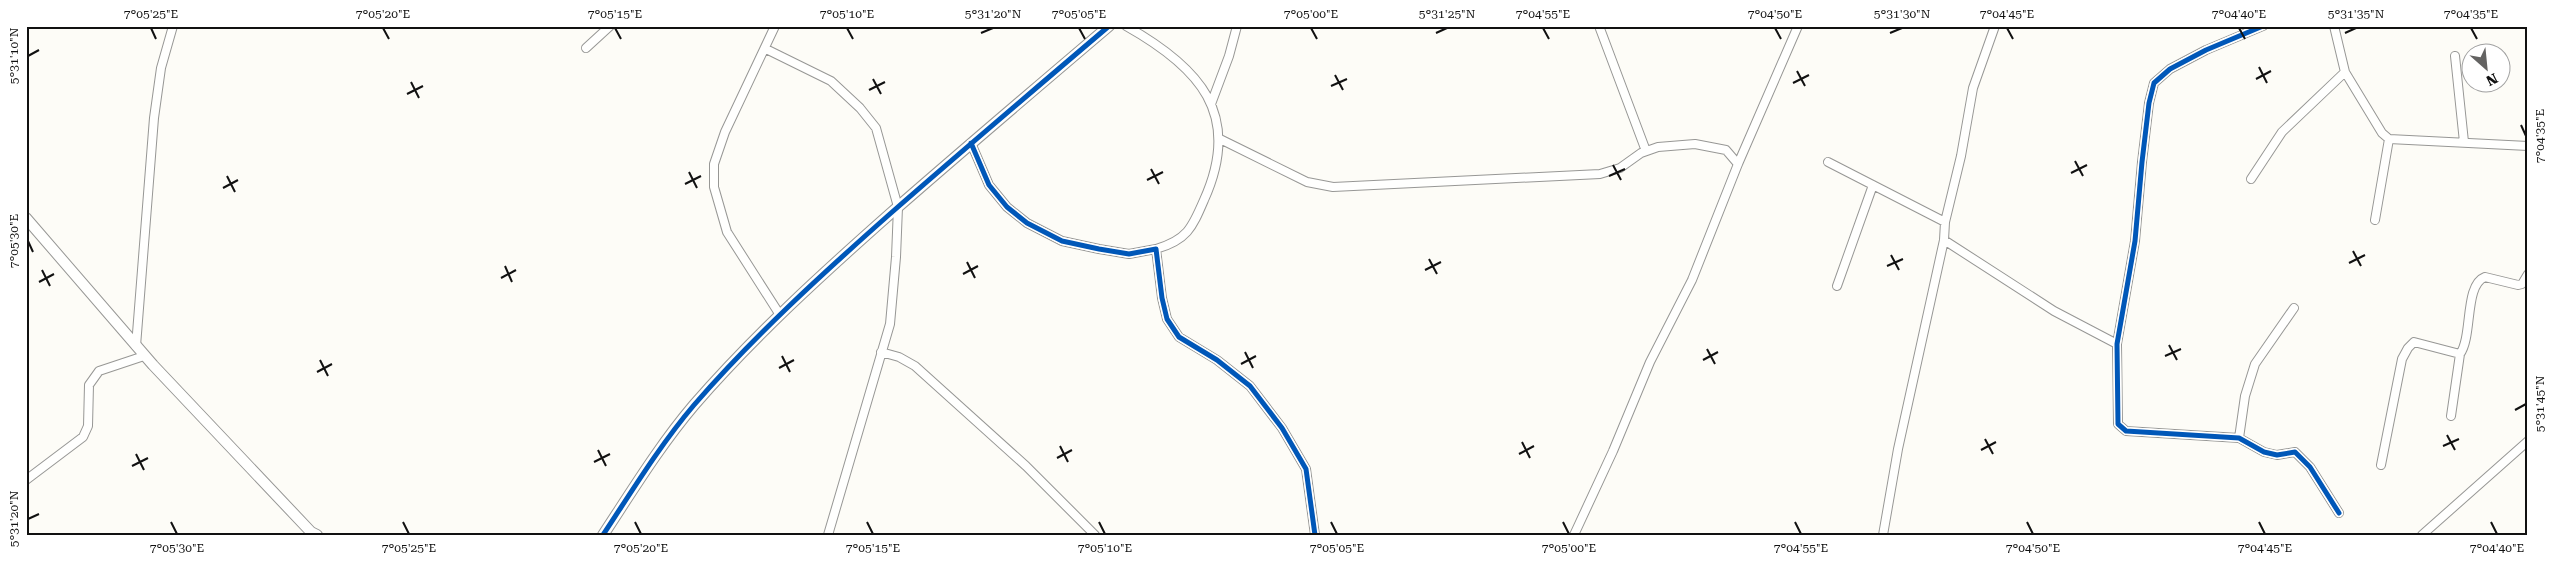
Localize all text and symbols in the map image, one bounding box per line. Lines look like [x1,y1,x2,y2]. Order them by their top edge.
text: 7°05'25"E [124,7,178,21]
text: 7°05'20"E [356,7,410,21]
text: 7°05'15"E [588,7,642,21]
text: 7°05'10"E [820,7,874,21]
text: 5°31'20"N [965,7,1022,21]
text: 7°05'05"E [1052,7,1106,21]
text: 7°05'00"E [1284,7,1338,21]
text: 5°31'25"N [1419,7,1476,21]
text: 7°04'55"E [1516,7,1570,21]
text: 7°04'50"E [1748,7,1802,21]
text: 5°31'30"N [1874,7,1931,21]
text: 7°04'45"E [1980,7,2034,21]
text: 7°04'40"E [2212,7,2266,21]
text: 5°31'35"N [2328,7,2385,21]
text: 7°04'35"E [2444,7,2498,21]
text: 5°31'10"N [7,27,21,84]
north arrow [2462,42,2512,92]
text: N [2483,70,2500,89]
text: 7°04'35"E [2533,109,2547,163]
text: 7°05'30"E [7,214,21,268]
text: 5°31'45"N [2533,375,2547,432]
text: 5°31'20"N [7,490,21,547]
text: 7°05'30"E [150,541,204,555]
text: 7°05'25"E [382,541,436,555]
text: 7°05'20"E [614,541,668,555]
text: 7°05'15"E [846,541,900,555]
text: 7°05'10"E [1078,541,1132,555]
text: 7°05'05"E [1310,541,1364,555]
text: 7°05'00"E [1542,541,1596,555]
text: 7°04'55"E [1774,541,1828,555]
text: 7°04'50"E [2006,541,2060,555]
text: 7°04'45"E [2238,541,2292,555]
text: 7°04'40"E [2470,541,2524,555]

